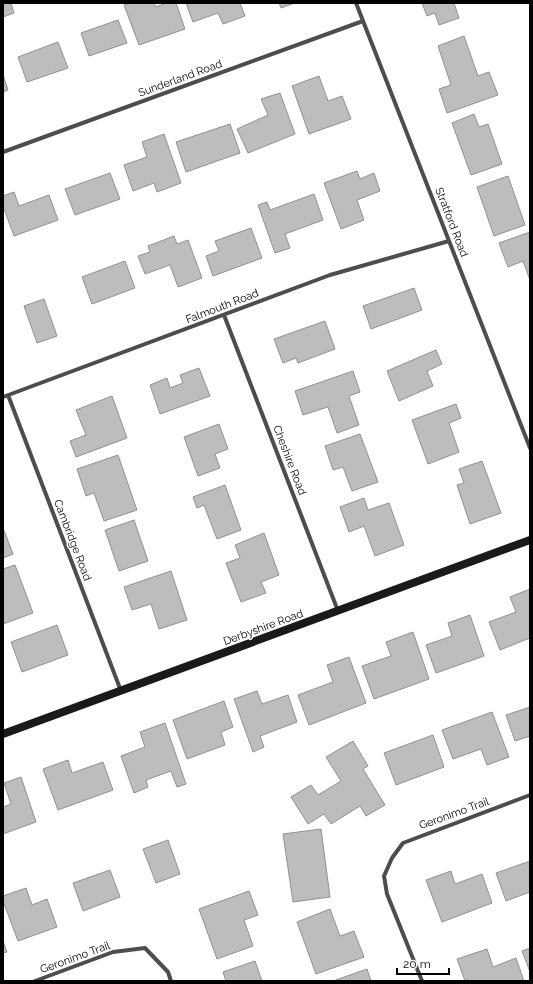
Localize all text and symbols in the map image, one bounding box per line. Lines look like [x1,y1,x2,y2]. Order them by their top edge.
street label: Sunderland Road [136,57,224,100]
street label: Stratford Road [432,186,471,259]
street label: Falmouth Road [184,287,261,326]
street label: Cheshire Road [270,423,309,497]
street label: Cambridge Road [51,498,94,583]
street label: Derbyshire Road [221,607,305,648]
street label: Geronimo Trail [417,795,491,832]
street label: Geronimo Trail [38,939,112,976]
scale bar [397,950,449,976]
text: 20 m [403,957,431,971]

